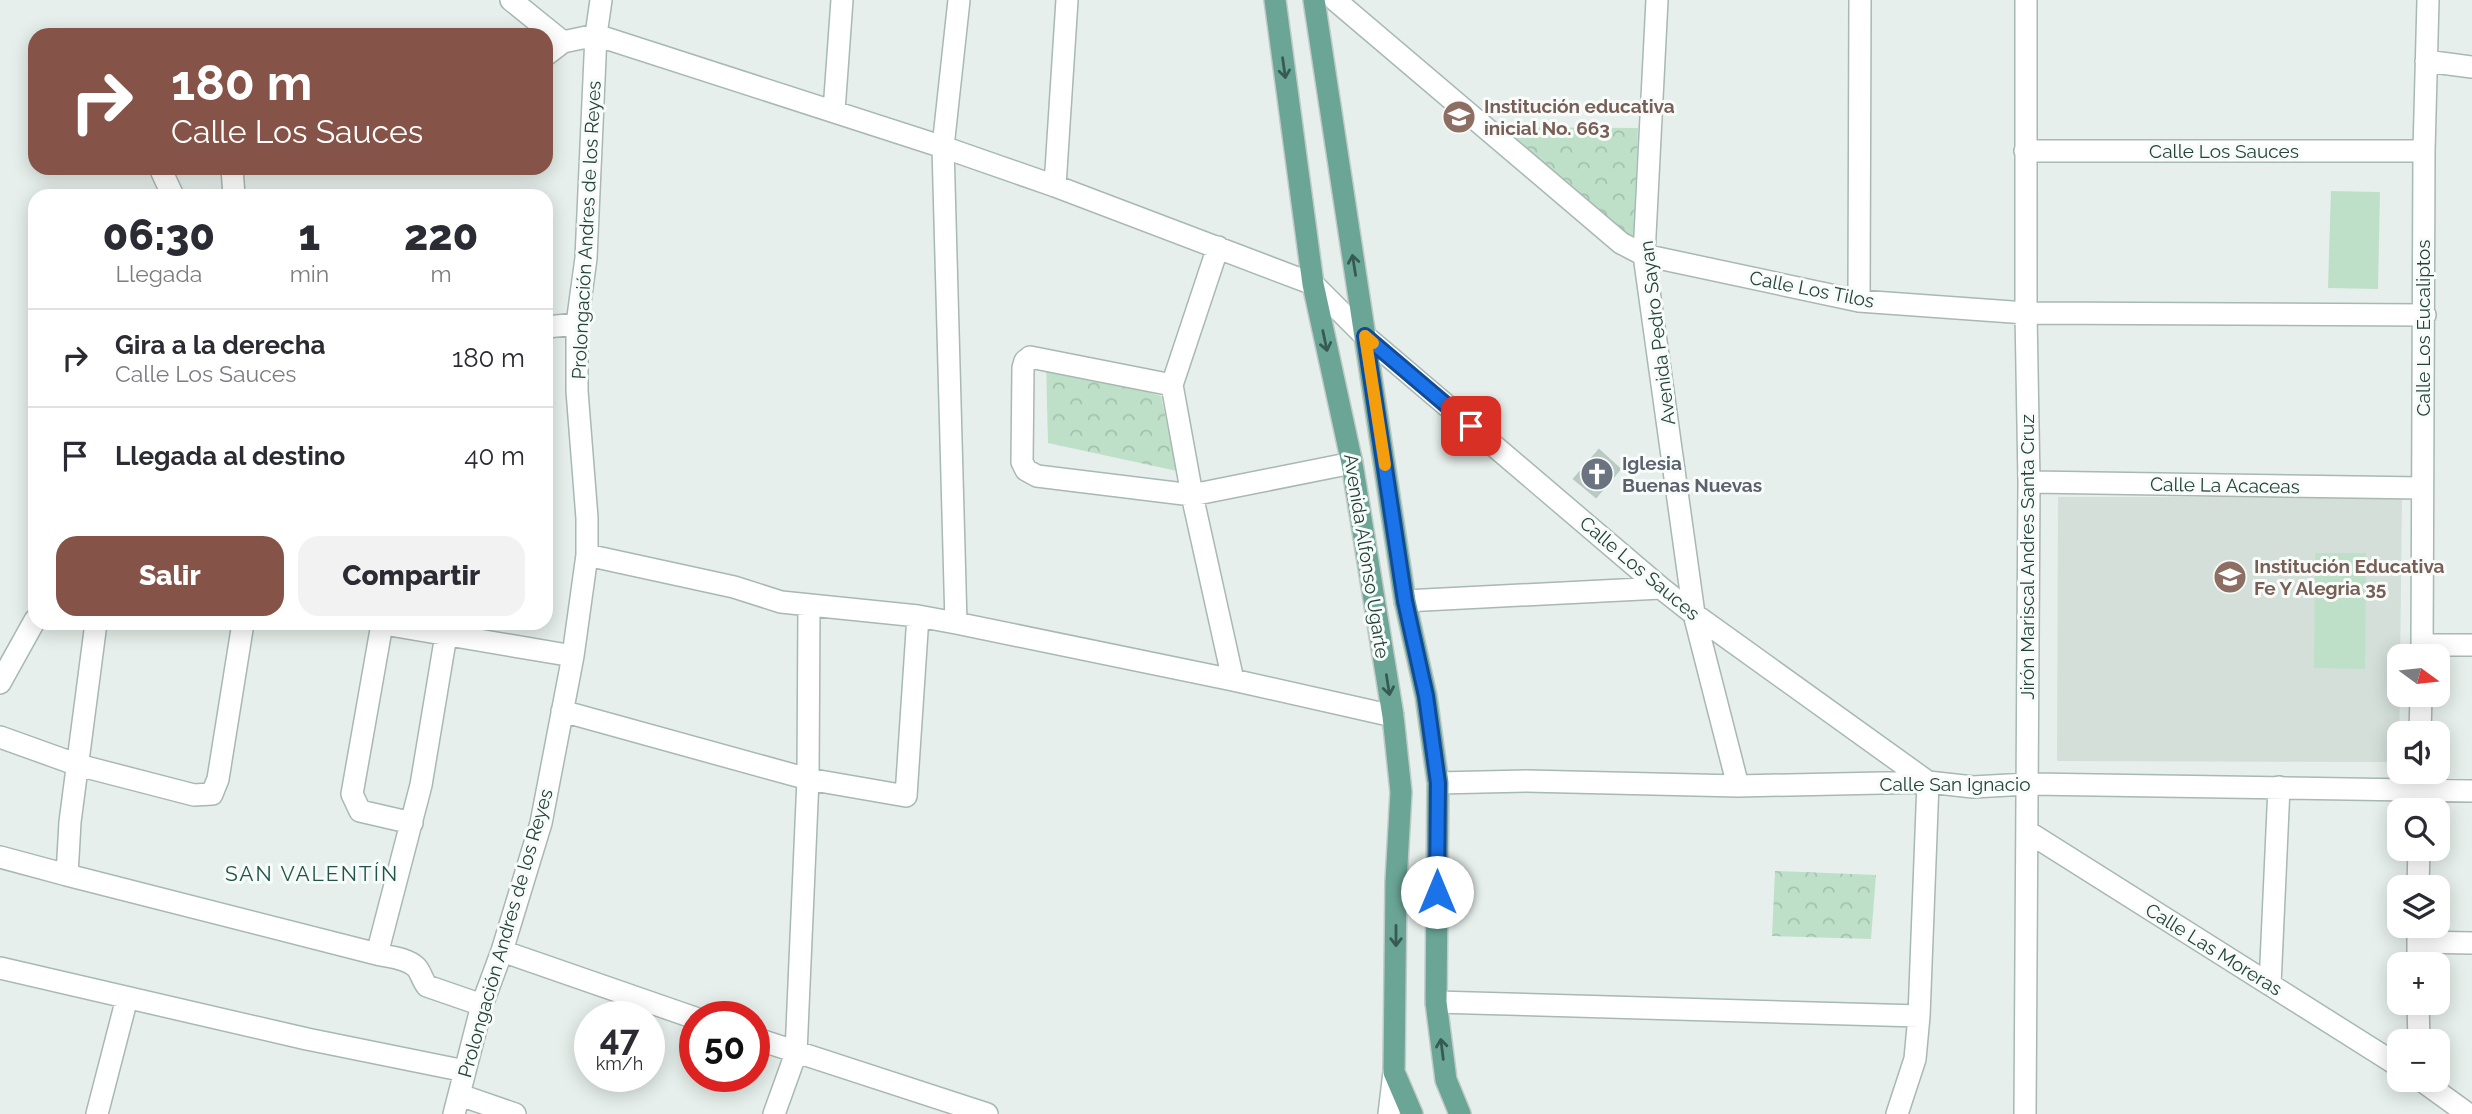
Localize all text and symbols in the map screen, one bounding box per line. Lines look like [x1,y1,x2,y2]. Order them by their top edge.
text: 180 m [171,54,312,111]
icon: right [56,56,147,147]
one-way arrow [1277,56,1290,78]
street label: Prolongación Andres de los Reyes [567,80,605,380]
place label: Institución educativa inicial No. 663 [1484,95,1675,139]
school or university icon: Institución educativa inicial No. 663 [1440,98,1478,136]
text: Calle Los Sauces [171,113,423,150]
street label: Calle Los Sauces [2149,140,2299,162]
text: 06:30 [103,211,215,260]
text: 1 [299,211,320,260]
text: 220 [404,211,478,260]
street label: Avenida Pedro Sayan [1635,240,1679,426]
street label: Calle Los Eucaliptos [2412,240,2434,416]
one-way arrow [1348,254,1361,277]
text: Llegada [115,260,202,287]
text: min [290,260,329,287]
text: m [431,260,452,287]
street label: Calle Los Tilos [1748,266,1876,312]
one-way arrow [1319,329,1333,352]
text: Gira a la derecha [115,330,325,360]
icon: right [56,339,94,377]
text: 180 m [452,343,525,373]
text: Calle Los Sauces [115,360,296,387]
pin [1441,396,1501,456]
icon: arrive [1452,407,1490,445]
street label: Jirón Mariscal Andres Santa Cruz [2016,414,2038,700]
icon: arrive [56,437,94,475]
text: Llegada al destino [115,441,345,471]
text: 40 m [464,441,525,471]
street label: Avenida Alfonso Ugarte [1340,452,1394,660]
place label: Iglesia Buenas Nuevas [1622,452,1762,496]
church icon: Iglesia Buenas Nuevas [1578,455,1616,493]
street label: Calle La Acaceas [2150,473,2300,497]
street label: Calle Los Sauces [1576,511,1704,625]
button: Salir [56,536,284,616]
button: Compartir [298,536,525,616]
place label: Institución Educativa Fe Y Alegria 35 [2254,555,2445,599]
school or university icon: Institución Educativa Fe Y Alegria 35 [2211,558,2249,596]
north arrow [2387,644,2450,707]
map controls [2387,644,2450,1092]
one-way arrow [1382,673,1395,696]
button: sound [2387,721,2450,784]
street label: Calle San Ignacio [1879,773,2031,795]
street label: Prolongación Andres de los Reyes [453,786,557,1080]
button: search [2387,798,2450,861]
position arrow [1400,855,1474,929]
district label: SAN VALENTÍN [225,861,399,886]
button: layers [2387,875,2450,938]
street label: Calle Las Moreras [2142,898,2286,1000]
one-way arrow [1389,924,1403,947]
button: + [2387,952,2450,1015]
speed limit sign: 50 [679,1001,770,1092]
text: 47 [600,1017,639,1058]
button: − [2387,1029,2450,1092]
one-way arrow [1436,1038,1449,1060]
text: km/h [596,1053,643,1074]

